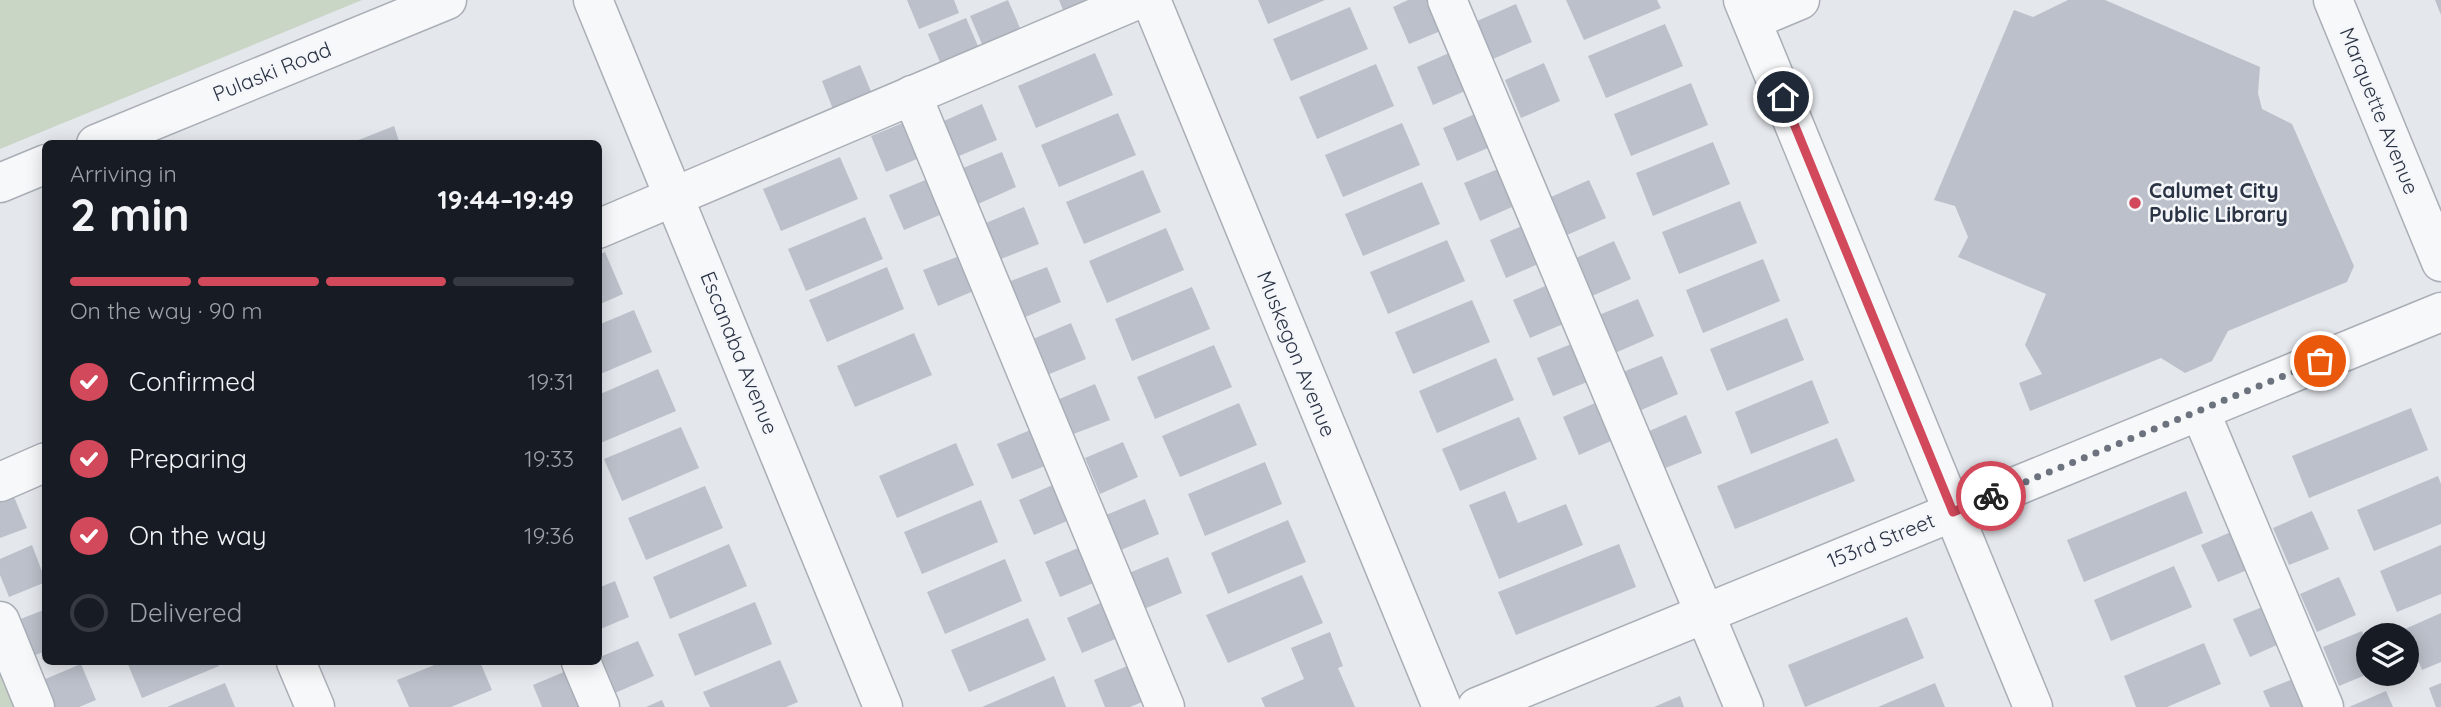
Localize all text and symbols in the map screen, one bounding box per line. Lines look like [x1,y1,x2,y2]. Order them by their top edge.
street label: Marquette Avenue [2335,23,2425,198]
street label: Pulaski Road [209,36,335,107]
pin [1753,67,1813,127]
icon: home [1764,78,1802,116]
text: Arriving in [70,159,177,188]
place label: Calumet City Public Library [2149,177,2288,227]
text: 19:44–19:49 [438,183,574,216]
text: 2 min [70,185,190,243]
marker: Calumet City Public Library [2127,195,2143,211]
street label: Escanaba Avenue [695,267,784,438]
street label: Muskegon Avenue [1252,267,1342,440]
text: On the way · 90 m [70,296,263,325]
pin [2290,331,2350,391]
icon: bag [2301,342,2339,380]
icon: check [70,363,108,401]
text: Confirmed [129,365,256,398]
text: 19:31 [528,367,574,396]
icon: check [70,440,108,478]
text: Preparing [129,442,247,475]
text: 19:33 [524,444,574,473]
courier [1956,461,2026,531]
icon: bike [1972,477,2010,515]
street label: 153rd Street [1823,507,1938,573]
icon: check [70,517,108,555]
text: On the way [129,519,267,552]
text: 19:36 [524,521,574,550]
text: Delivered [129,596,242,629]
map controls [2356,623,2419,686]
button: layers [2356,623,2419,686]

